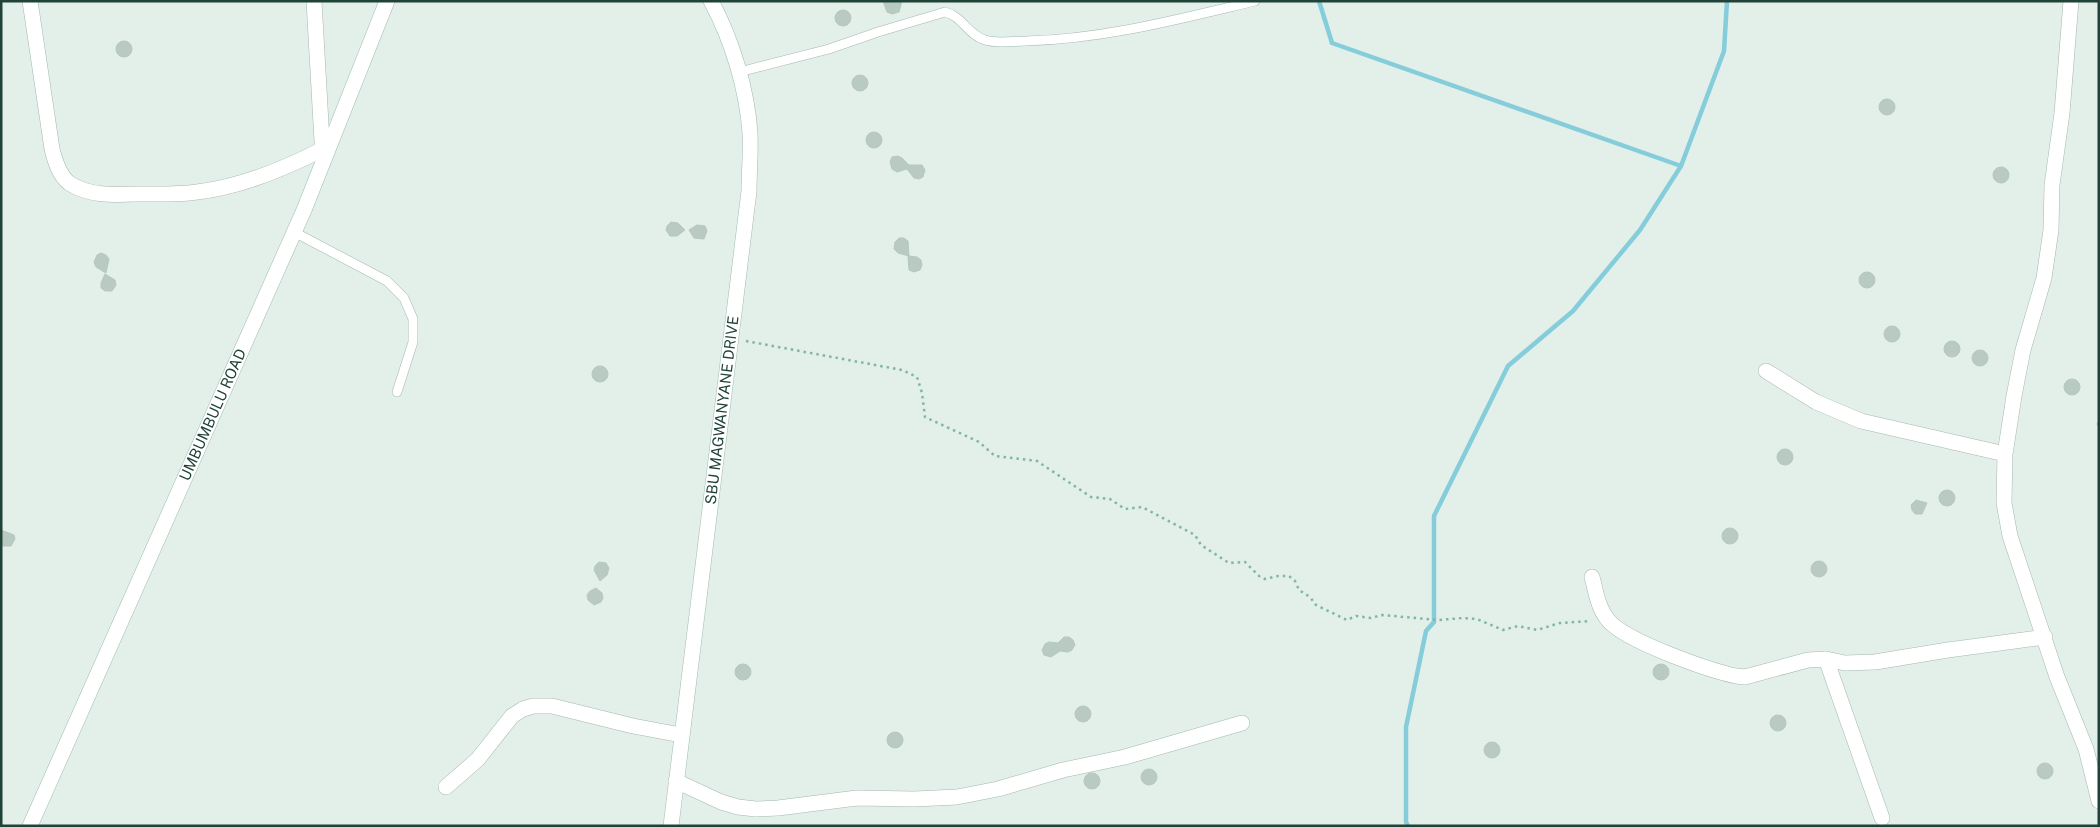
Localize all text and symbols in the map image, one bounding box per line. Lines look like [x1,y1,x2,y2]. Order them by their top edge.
street label: SBU MAGWANYANE DRIVE [702,315,742,505]
street label: UMBUMBULU ROAD [176,346,249,483]

